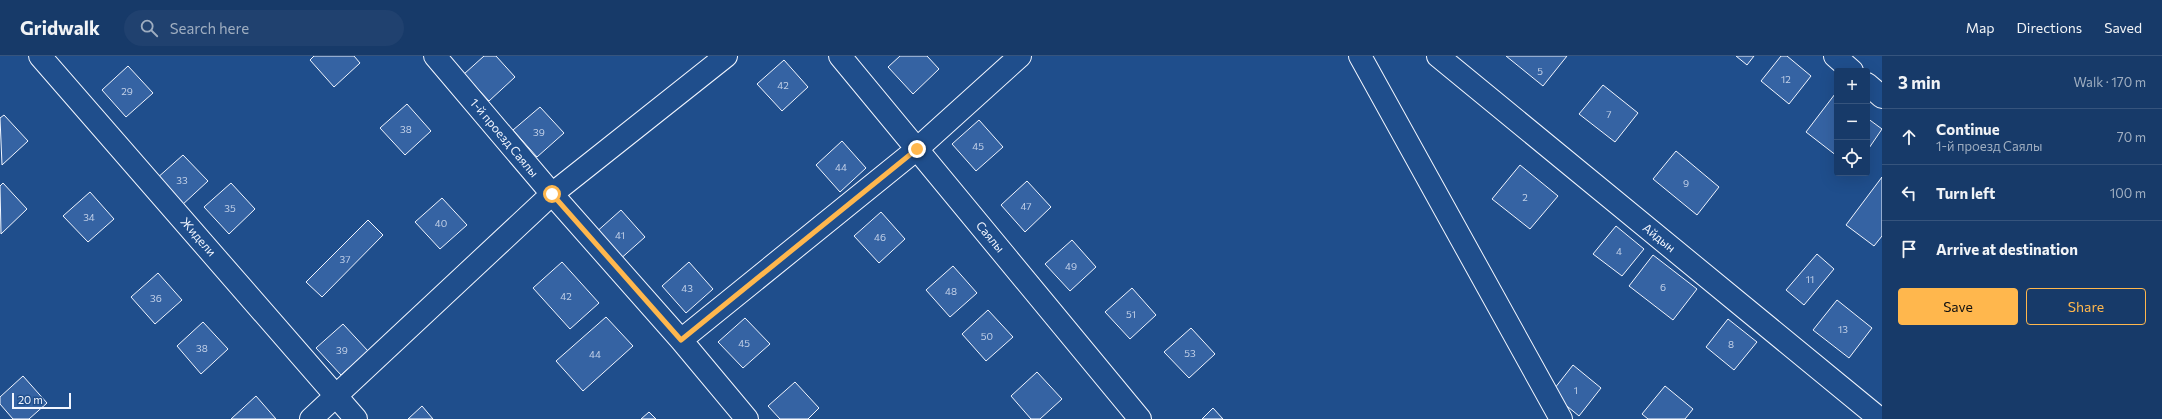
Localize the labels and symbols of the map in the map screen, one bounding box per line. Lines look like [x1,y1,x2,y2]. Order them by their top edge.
house number: 5 [1537,65,1543,77]
house number: 12 [1781,73,1791,85]
house number: 42 [777,79,789,91]
house number: 29 [121,85,133,97]
street label: 1-й проезд Саялы [468,95,542,179]
house number: 7 [1606,108,1612,120]
house number: 38 [400,123,412,135]
house number: 39 [533,126,545,138]
route end [908,140,926,158]
house number: 45 [972,140,984,152]
house number: 44 [835,161,847,173]
house number: 33 [176,174,188,186]
house number: 9 [1683,177,1689,189]
route start [543,185,561,203]
house number: 2 [1522,191,1528,203]
house number: 47 [1020,200,1032,212]
house number: 35 [224,202,236,214]
house number: 34 [83,211,95,223]
street label: Жидели [178,214,219,258]
house number: 40 [435,217,447,229]
street label: Саялы [974,218,1008,255]
street label: Айдын [1641,220,1679,255]
house number: 41 [615,229,625,241]
house number: 46 [874,231,886,243]
house number: 4 [1616,245,1622,257]
house number: 37 [340,253,350,265]
house number: 49 [1065,260,1077,272]
house number: 11 [1806,273,1814,285]
house number: 6 [1660,281,1666,293]
house number: 43 [681,282,693,294]
house number: 48 [945,285,957,297]
house number: 42 [560,290,572,302]
house number: 36 [150,292,162,304]
house number: 51 [1126,308,1136,320]
house number: 13 [1838,323,1848,335]
house number: 50 [981,330,993,342]
house number: 45 [738,337,750,349]
house number: 8 [1728,338,1734,350]
house number: 38 [196,342,208,354]
house number: 39 [336,344,348,356]
house number: 53 [1184,347,1196,359]
house number: 44 [589,348,601,360]
house number: 1 [1574,384,1578,396]
scale bar [12,391,71,410]

